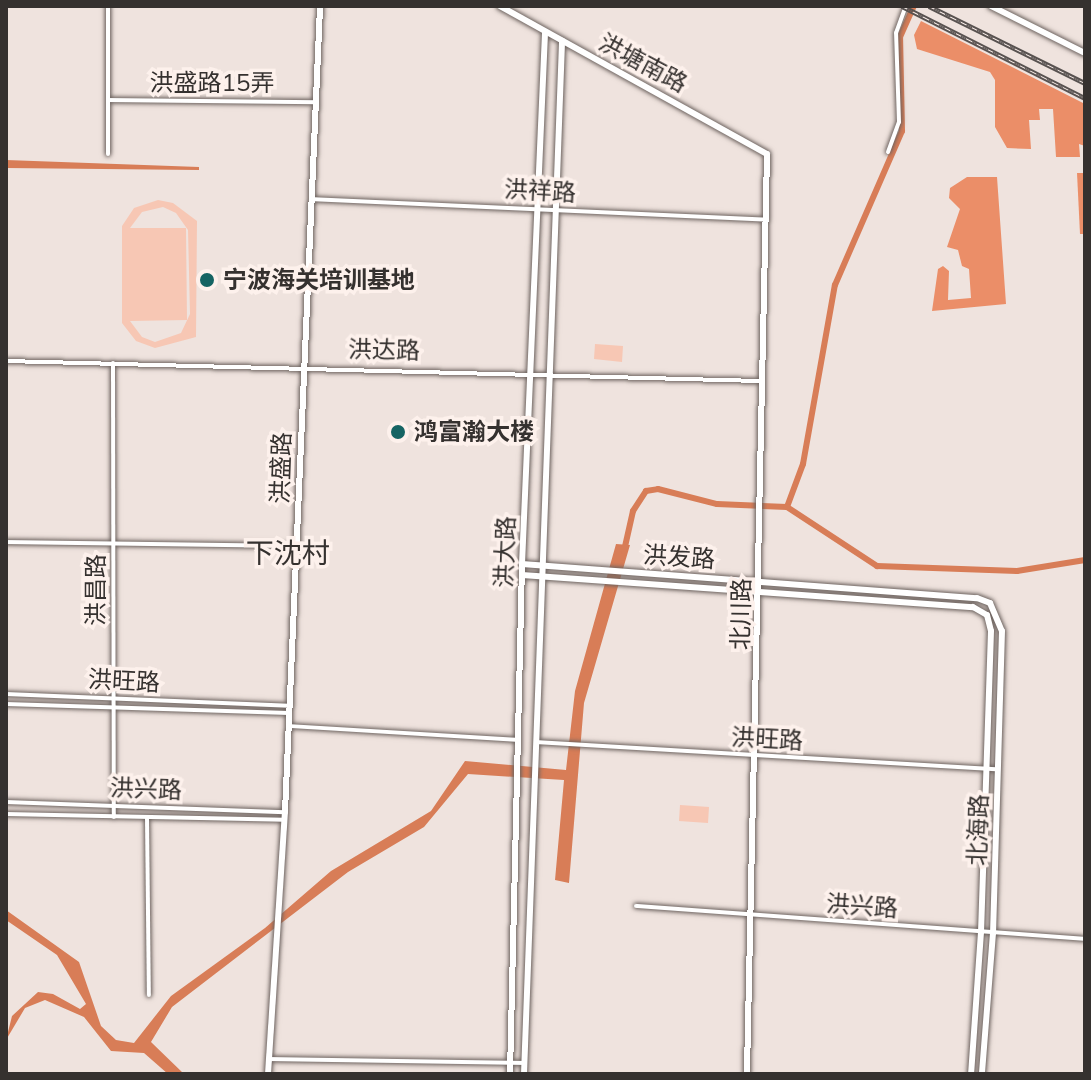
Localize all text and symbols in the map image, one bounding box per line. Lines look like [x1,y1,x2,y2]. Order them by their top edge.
street label: 洪塘南路 [594,28,692,98]
street label: 洪盛路15弄 [150,69,274,97]
street label: 洪祥路 [503,175,577,207]
place label: 宁波海关培训基地 [223,266,415,294]
marker: 宁波海关培训基地 [198,271,216,289]
street label: 洪达路 [348,335,420,365]
place label: 鸿富瀚大楼 [414,418,534,446]
marker: 鸿富瀚大楼 [389,423,407,441]
street label: 洪盛路 [265,432,297,504]
street label: 洪大路 [489,516,521,588]
district label: 下沈村 [246,536,330,570]
street label: 洪发路 [642,540,716,574]
street label: 洪昌路 [82,554,110,626]
street label: 北川路 [726,578,756,650]
street label: 洪旺路 [87,665,161,697]
street label: 洪旺路 [730,723,804,755]
street label: 洪兴路 [110,773,182,805]
street label: 北海路 [962,794,994,866]
street label: 洪兴路 [825,889,899,923]

